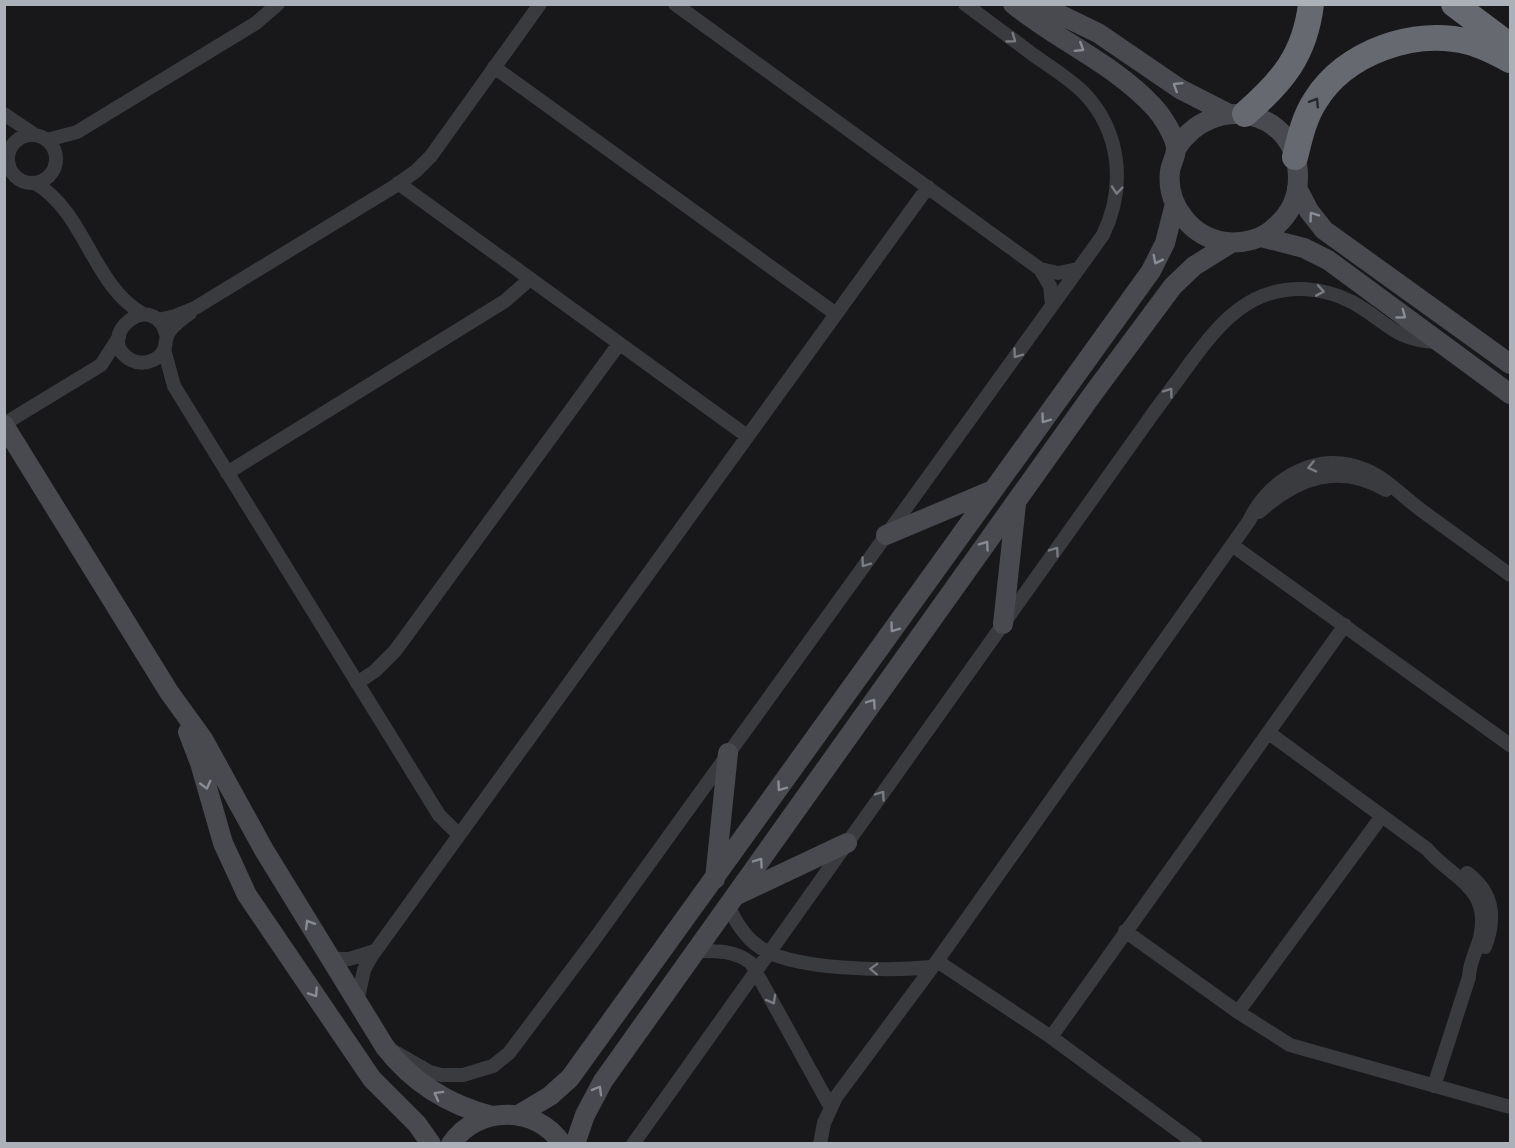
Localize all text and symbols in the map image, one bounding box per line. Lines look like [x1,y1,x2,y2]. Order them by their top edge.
one-way arrow [1006,32,1017,43]
one-way arrow [1074,41,1084,53]
one-way arrow [1173,82,1183,94]
one-way arrow [1307,98,1319,108]
one-way arrow [1111,185,1124,194]
one-way arrow [1309,212,1320,223]
one-way arrow [1153,253,1164,264]
one-way arrow [1315,285,1325,297]
one-way arrow [1396,308,1407,319]
one-way arrow [1013,348,1024,359]
one-way arrow [1162,388,1173,399]
one-way arrow [1041,412,1052,423]
one-way arrow [1307,460,1317,473]
one-way arrow [978,540,989,551]
one-way arrow [1048,546,1059,557]
one-way arrow [862,557,873,568]
one-way arrow [890,622,901,633]
one-way arrow [865,699,876,710]
one-way arrow [199,780,212,790]
one-way arrow [777,780,788,791]
one-way arrow [874,791,885,802]
one-way arrow [752,858,763,869]
one-way arrow [305,920,317,930]
one-way arrow [869,963,878,976]
one-way arrow [307,987,318,998]
one-way arrow [765,993,776,1004]
one-way arrow [591,1086,602,1096]
one-way arrow [434,1091,444,1102]

